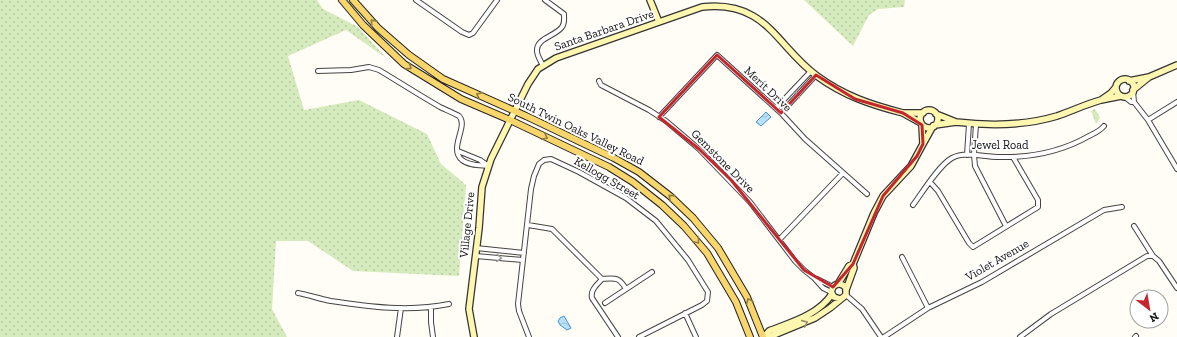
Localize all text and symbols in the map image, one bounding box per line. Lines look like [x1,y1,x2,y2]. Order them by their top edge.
street label: Santa Barbara Drive [552,6,656,54]
one-way arrow [370,20,377,27]
one-way arrow [405,62,412,70]
street label: Merit Drive [741,63,795,115]
street label: South Twin Oaks Valley Road [506,90,647,168]
one-way arrow [794,91,801,99]
one-way arrow [476,92,484,100]
street label: Gemstone Drive [688,126,758,196]
one-way arrow [541,132,549,140]
street label: Jewel Road [971,138,1029,152]
street label: Kellogg Street [572,154,643,203]
street label: Village Drive [456,191,477,260]
one-way arrow [669,195,676,202]
one-way arrow [692,236,699,244]
street label: Violet Avenue [962,236,1031,284]
one-way arrow [496,253,502,262]
north arrow [1129,289,1169,329]
one-way arrow [745,297,753,304]
text: N [1146,309,1161,325]
one-way arrow [800,320,808,328]

